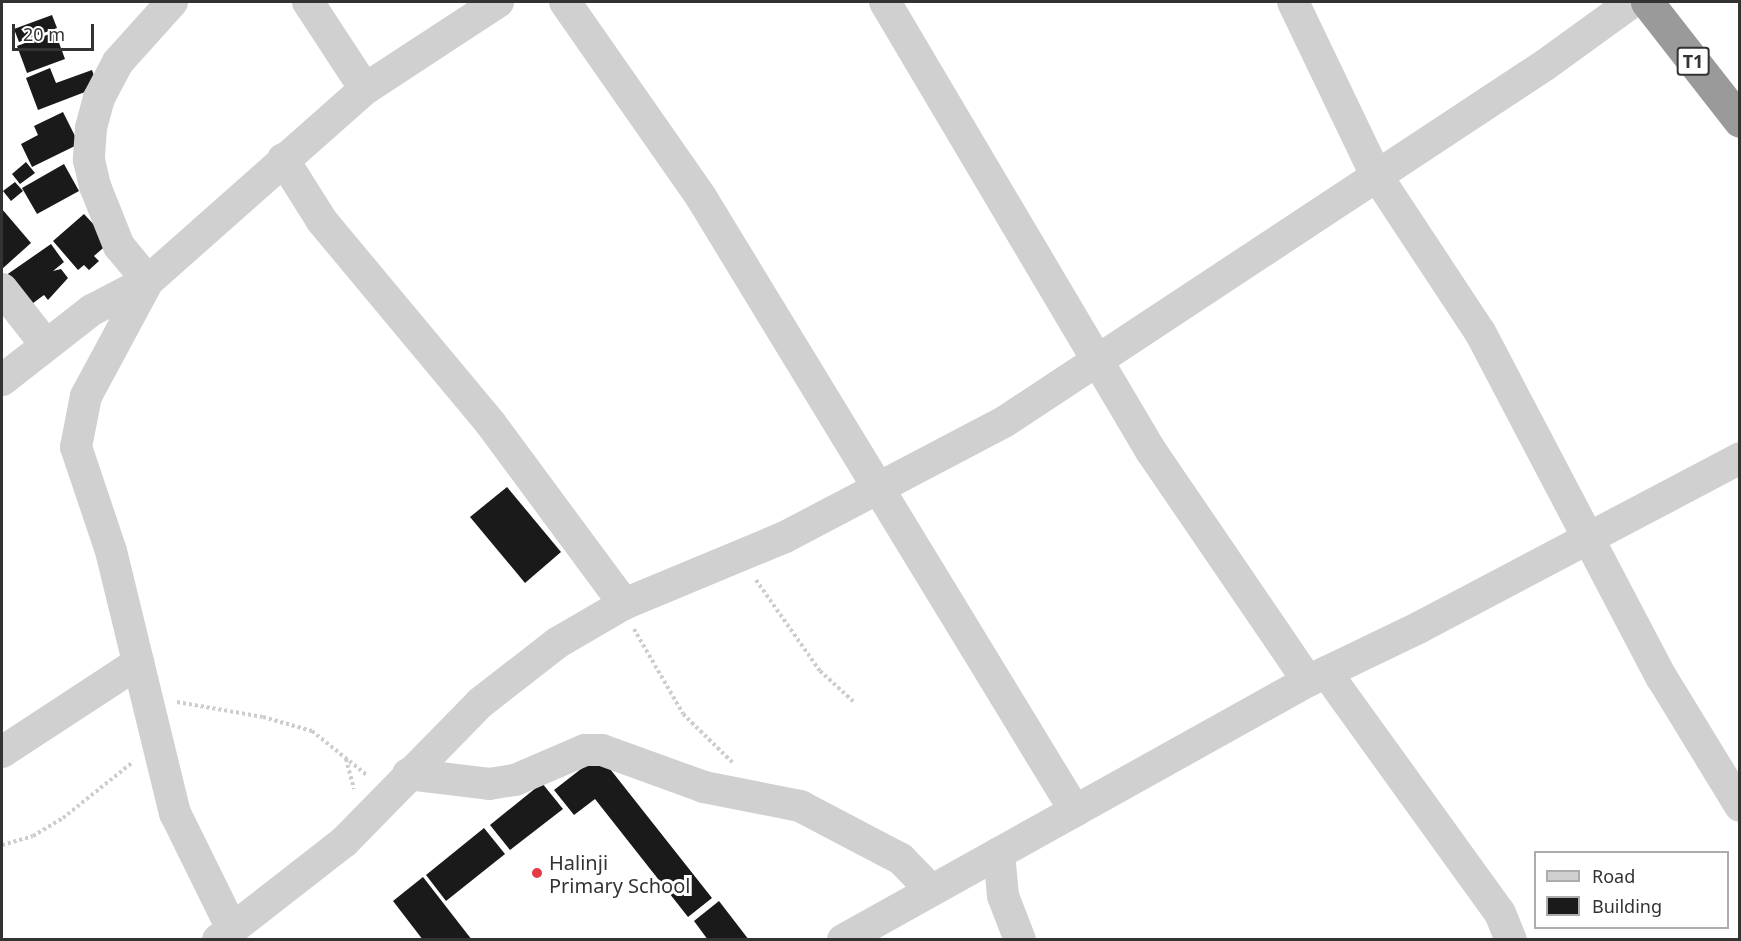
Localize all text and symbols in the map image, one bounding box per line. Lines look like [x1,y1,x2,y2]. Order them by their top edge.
scale bar [15,12,98,50]
text: 20 m [23,22,65,46]
road number: T1 [1676,46,1710,76]
place label: Halinji Primary School [549,850,690,897]
legend [1534,851,1729,929]
text: Road [1592,864,1635,888]
marker: Halinji Primary School [530,866,544,880]
text: Building [1592,894,1662,918]

